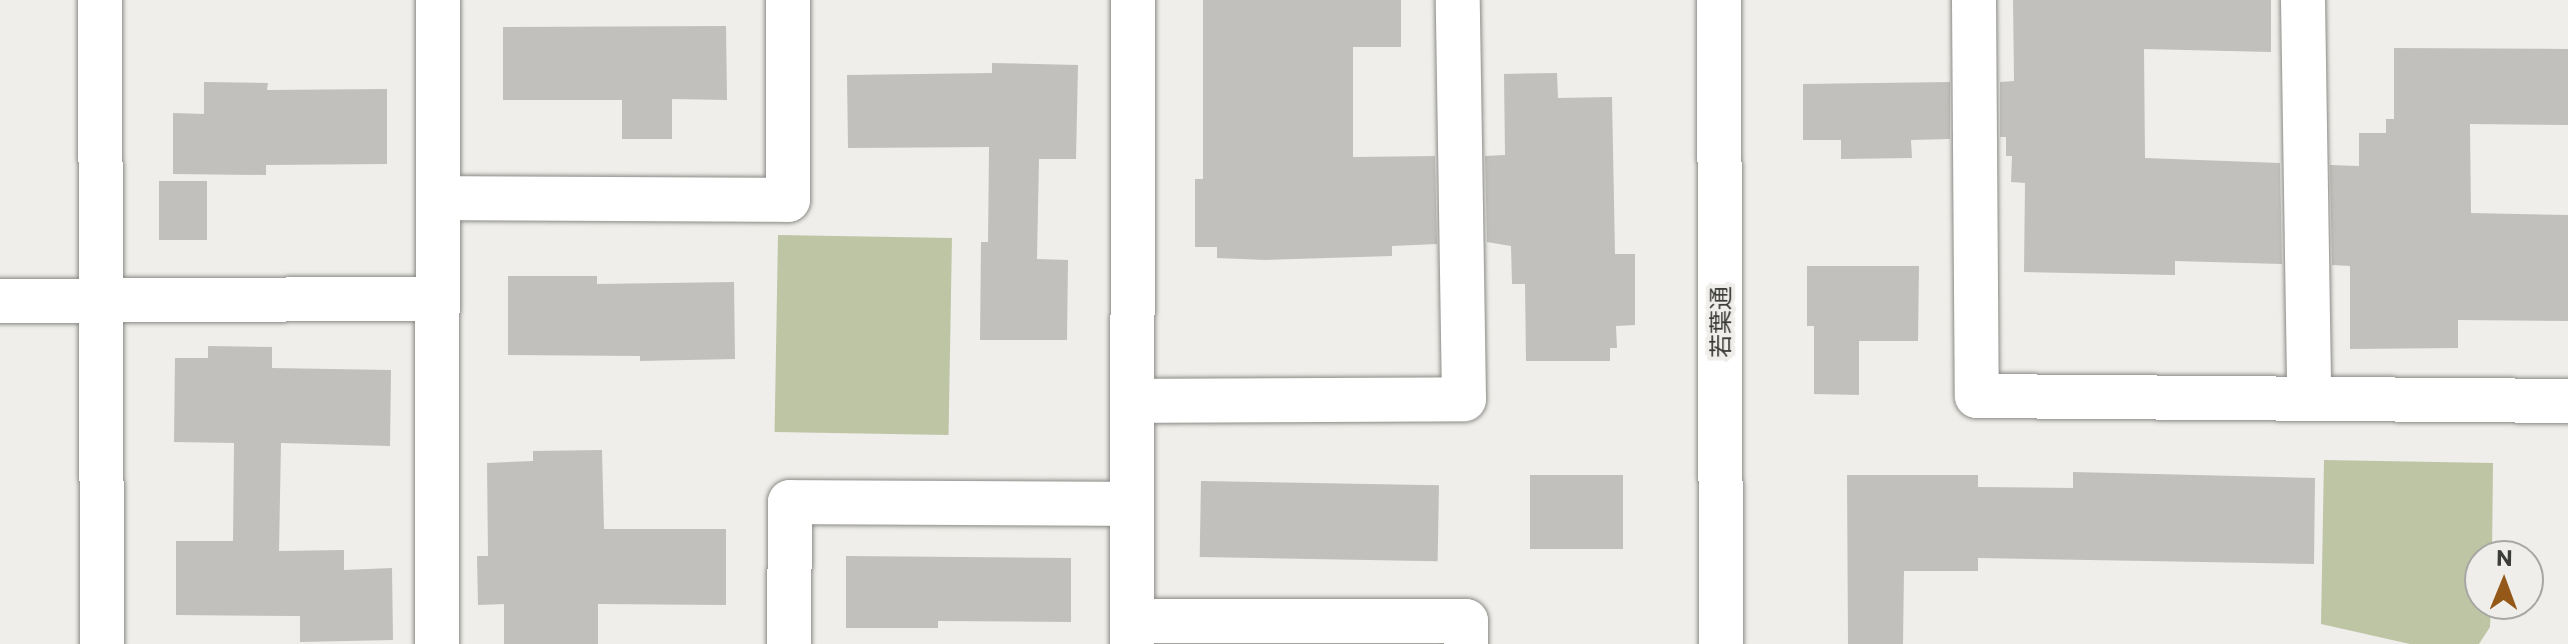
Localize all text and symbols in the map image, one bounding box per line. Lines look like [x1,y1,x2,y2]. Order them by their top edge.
street label: 若葉通 [1706,286,1734,358]
north arrow [2464,540,2544,620]
text: N [2496,544,2513,571]

